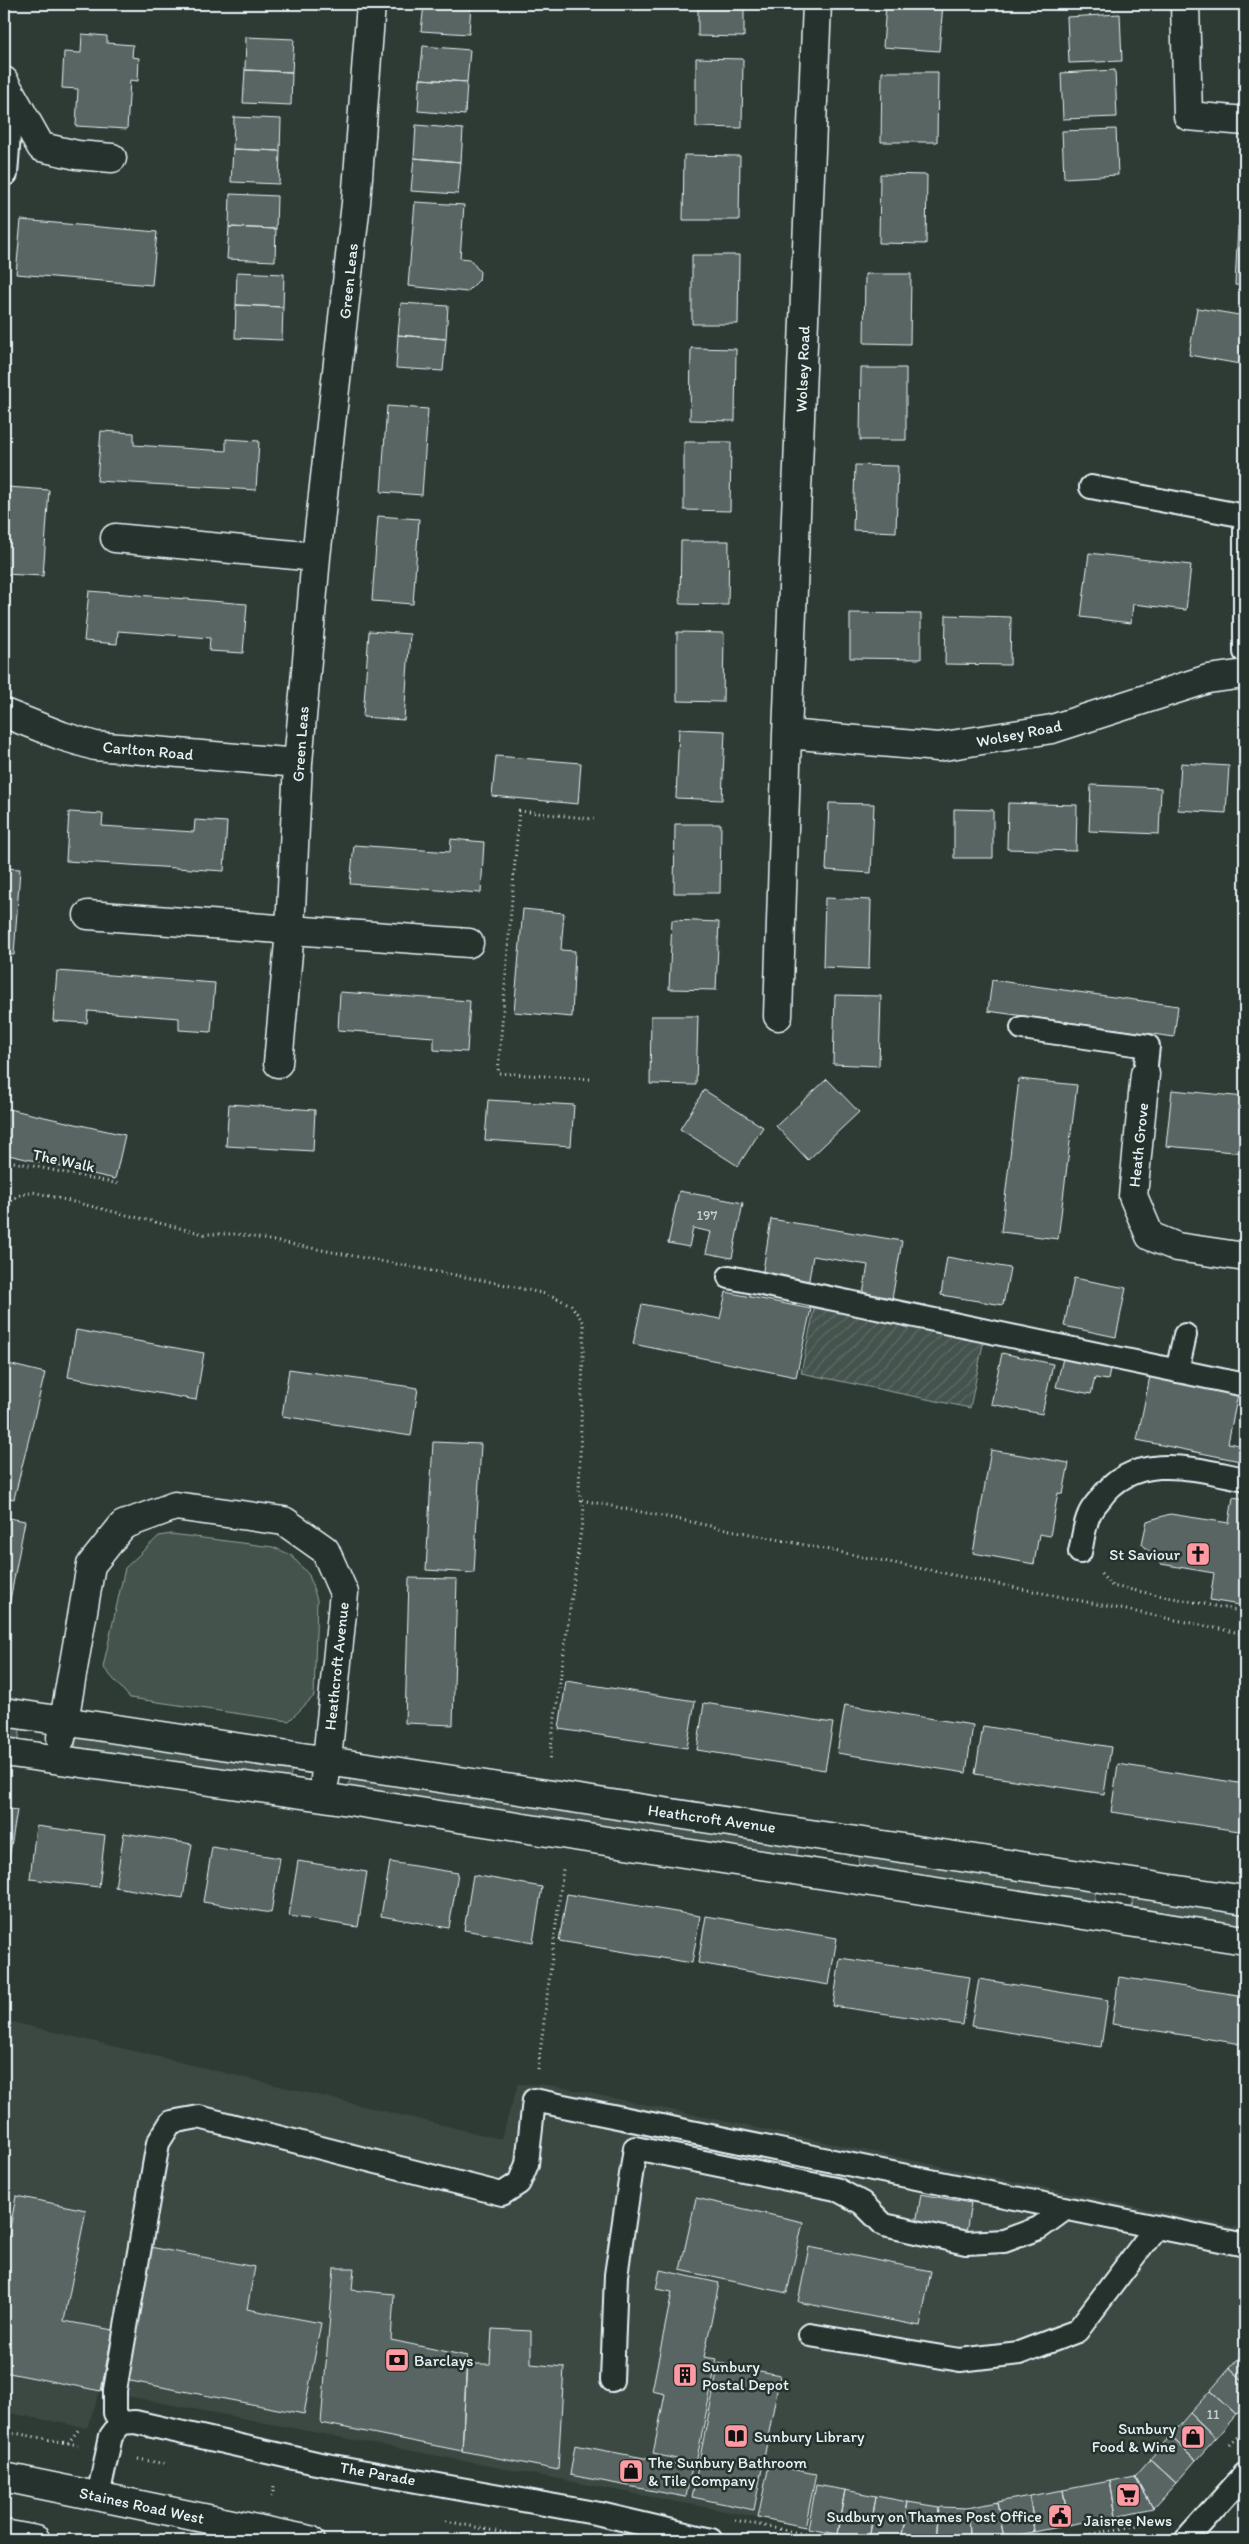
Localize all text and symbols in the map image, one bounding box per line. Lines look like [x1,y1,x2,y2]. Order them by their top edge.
street label: Green Leas [335,242,362,320]
street label: Wolsey Road [791,325,814,413]
street label: Green Leas [288,705,313,783]
street label: Wolsey Road [975,716,1064,751]
street label: Carlton Road [102,737,195,764]
street label: Heath Grove [1125,1102,1152,1188]
street label: The Walk [31,1145,97,1176]
house number: 197 [697,1207,717,1224]
church icon: St Saviour [1185,1541,1211,1567]
place label: St Saviour [1109,1545,1181,1564]
street label: Heathcroft Avenue [320,1601,353,1731]
street label: Heathcroft Avenue [647,1800,777,1837]
bank icon: Barclays [384,2347,410,2373]
place label: Barclays [414,2351,473,2370]
place label: Sunbury Postal Depot [702,2357,789,2394]
building icon: Sunbury Postal Depot [672,2362,698,2388]
house number: 11 [1207,2406,1220,2423]
place label: Sunbury Food & Wine [1092,2419,1176,2456]
library icon: Sunbury Library [723,2423,749,2449]
shop icon: Sunbury Food & Wine [1180,2424,1206,2450]
place label: Sunbury Library [754,2427,865,2446]
place label: The Sunbury Bathroom & Tile Company [648,2453,807,2490]
street label: The Parade [339,2457,417,2489]
shop icon: The Sunbury Bathroom & Tile Company [618,2458,644,2484]
supermarket icon: Jaisree News [1115,2482,1141,2508]
street label: Staines Road West [78,2483,206,2528]
public building icon: Sudbury on Thames Post Office [1047,2503,1073,2529]
place label: Sudbury on Thames Post Office [827,2507,1042,2526]
place label: Jaisree News [1084,2511,1172,2530]

